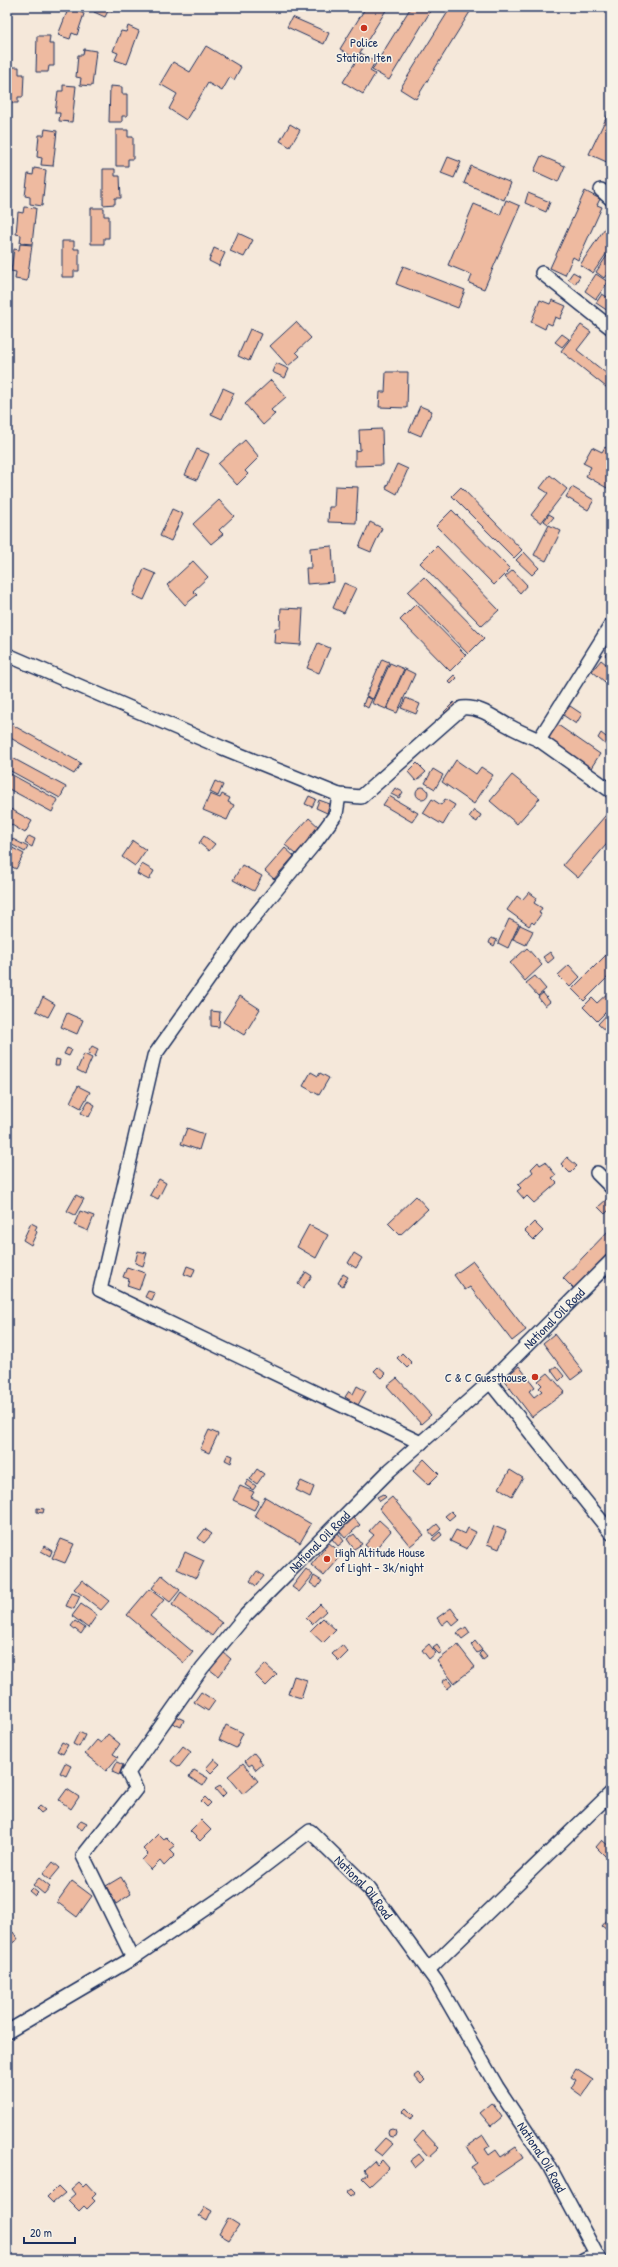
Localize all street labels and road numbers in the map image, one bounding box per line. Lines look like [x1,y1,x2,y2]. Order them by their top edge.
street label: National Oil Road [519,1284,588,1353]
street label: National Oil Road [284,1507,354,1576]
street label: National Oil Road [331,1851,397,1923]
street label: National Oil Road [513,2118,570,2195]

